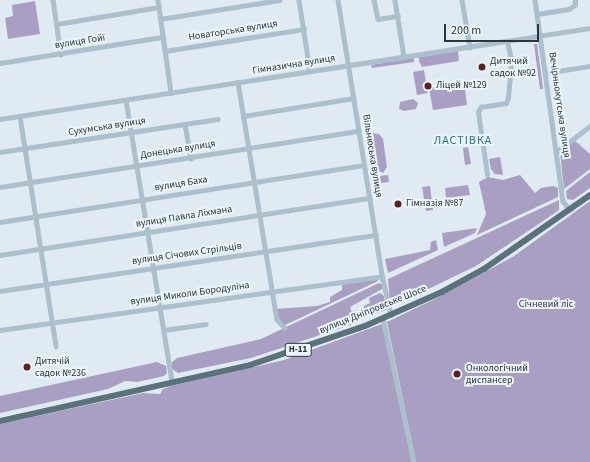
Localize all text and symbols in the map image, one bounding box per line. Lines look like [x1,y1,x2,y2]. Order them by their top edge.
scale bar [446,16,541,42]
street label: Новаторська вулиця [188,18,278,44]
text: 200 m [451,22,481,39]
street label: вулиця Гойї [54,32,106,52]
street label: Вечірньокутська вулиця [546,51,572,159]
street label: Гімназична вулиця [252,53,336,77]
place label: Дитячий садок №92 [490,55,536,78]
marker: Дитячий садок №92 [477,62,487,72]
place label: Ліцей №129 [436,80,487,92]
marker: Ліцей №129 [423,81,433,91]
street label: Вільнюська вулиця [359,113,385,199]
street label: Сухумська вулиця [67,115,147,139]
district label: ЛАСТІВКА [434,134,492,148]
street label: Донецька вулиця [139,138,217,162]
street label: вулиця Баха [154,174,208,194]
place label: Гімназія №87 [406,198,463,210]
marker: Гімназія №87 [393,199,403,209]
street label: вулиця Павла Ліхмана [135,203,233,231]
street label: вулиця Січових Стрільців [131,240,243,268]
street label: вулиця Миколи Бородуліна [130,280,250,308]
street label: вулиця Дніпровське Шосе [318,283,428,337]
park label: Січневий ліс [519,299,573,311]
road number: Н-11 [284,343,312,357]
place label: Дитячій садок №236 [35,355,86,378]
marker: Дитячій садок №236 [22,362,32,372]
place label: Онкологічний диспансер [466,362,528,386]
marker: Онкологічний диспансер [451,368,463,380]

